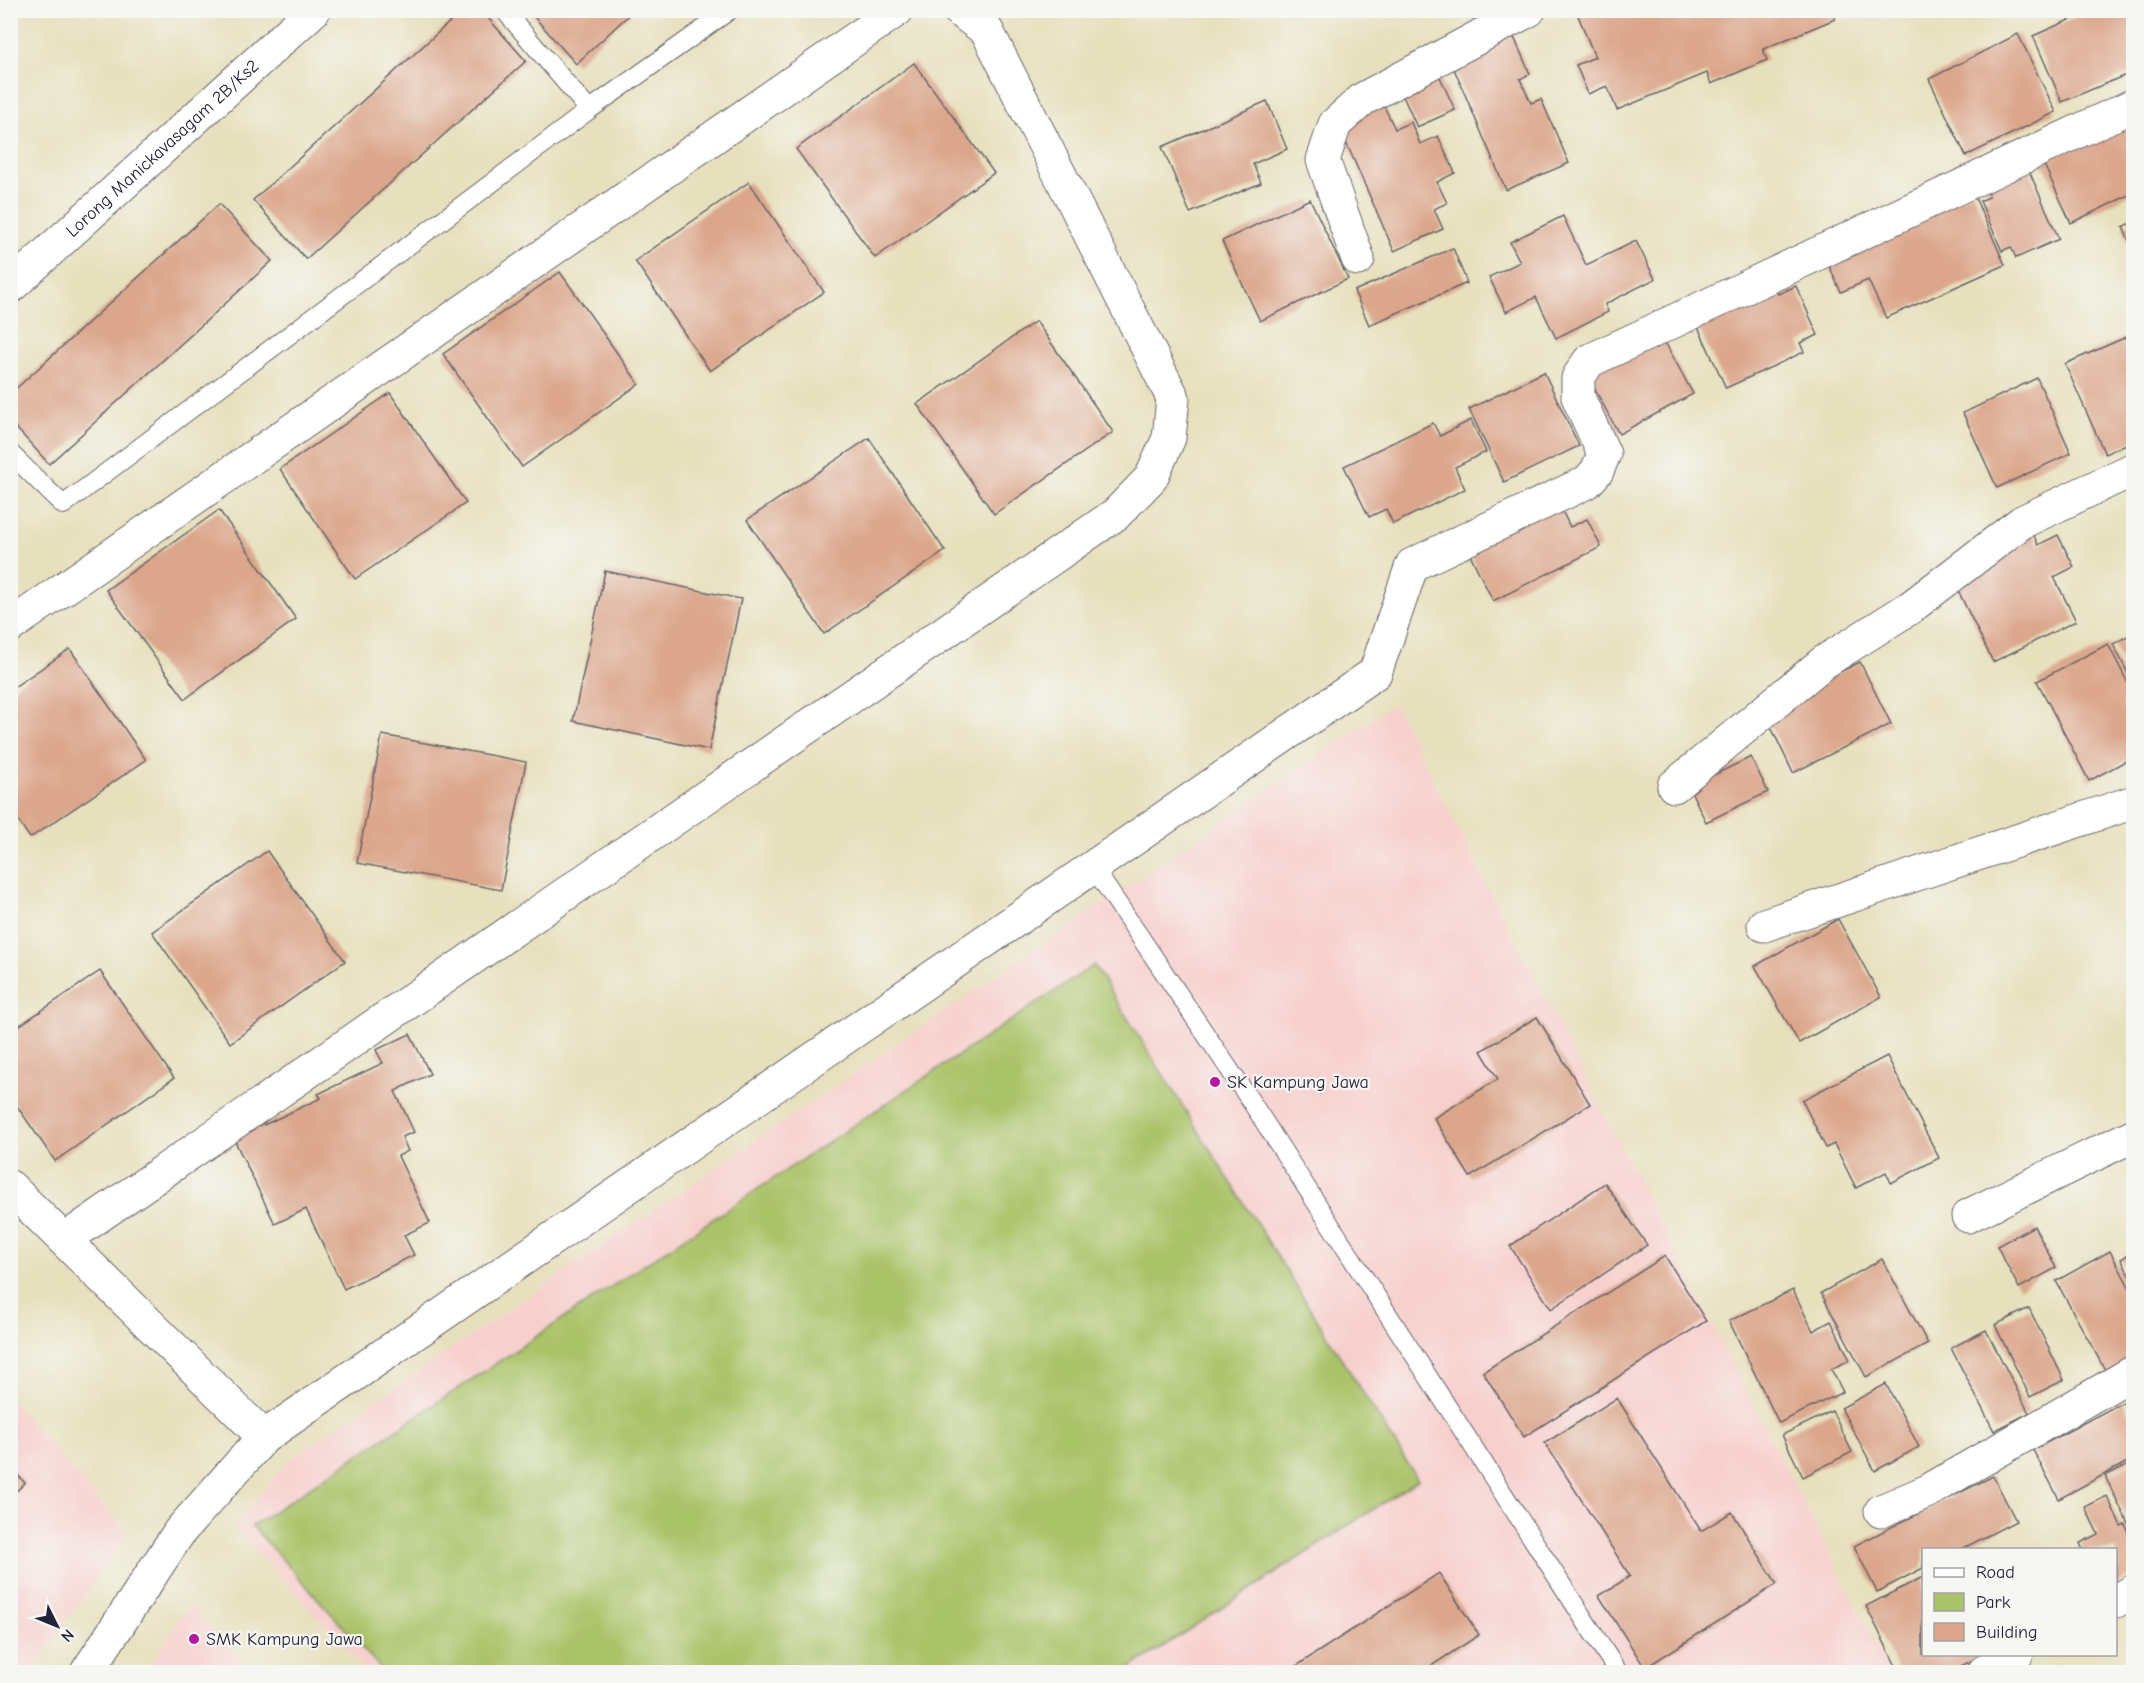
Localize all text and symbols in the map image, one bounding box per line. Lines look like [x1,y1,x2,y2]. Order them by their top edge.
street label: Lorong Manickavasagam 2B/Ks2 [62,56,263,242]
place label: SK Kampung Jawa [1227,1072,1369,1093]
marker: SK Kampung Jawa [1208,1075,1222,1089]
legend [1922,1548,2117,1656]
text: Road [1976,1562,2015,1583]
text: Park [1976,1592,2011,1613]
north arrow [27,1596,87,1656]
text: Building [1976,1622,2038,1643]
text: N [57,1626,77,1646]
place label: SMK Kampung Jawa [206,1629,363,1650]
marker: SMK Kampung Jawa [187,1632,201,1646]

